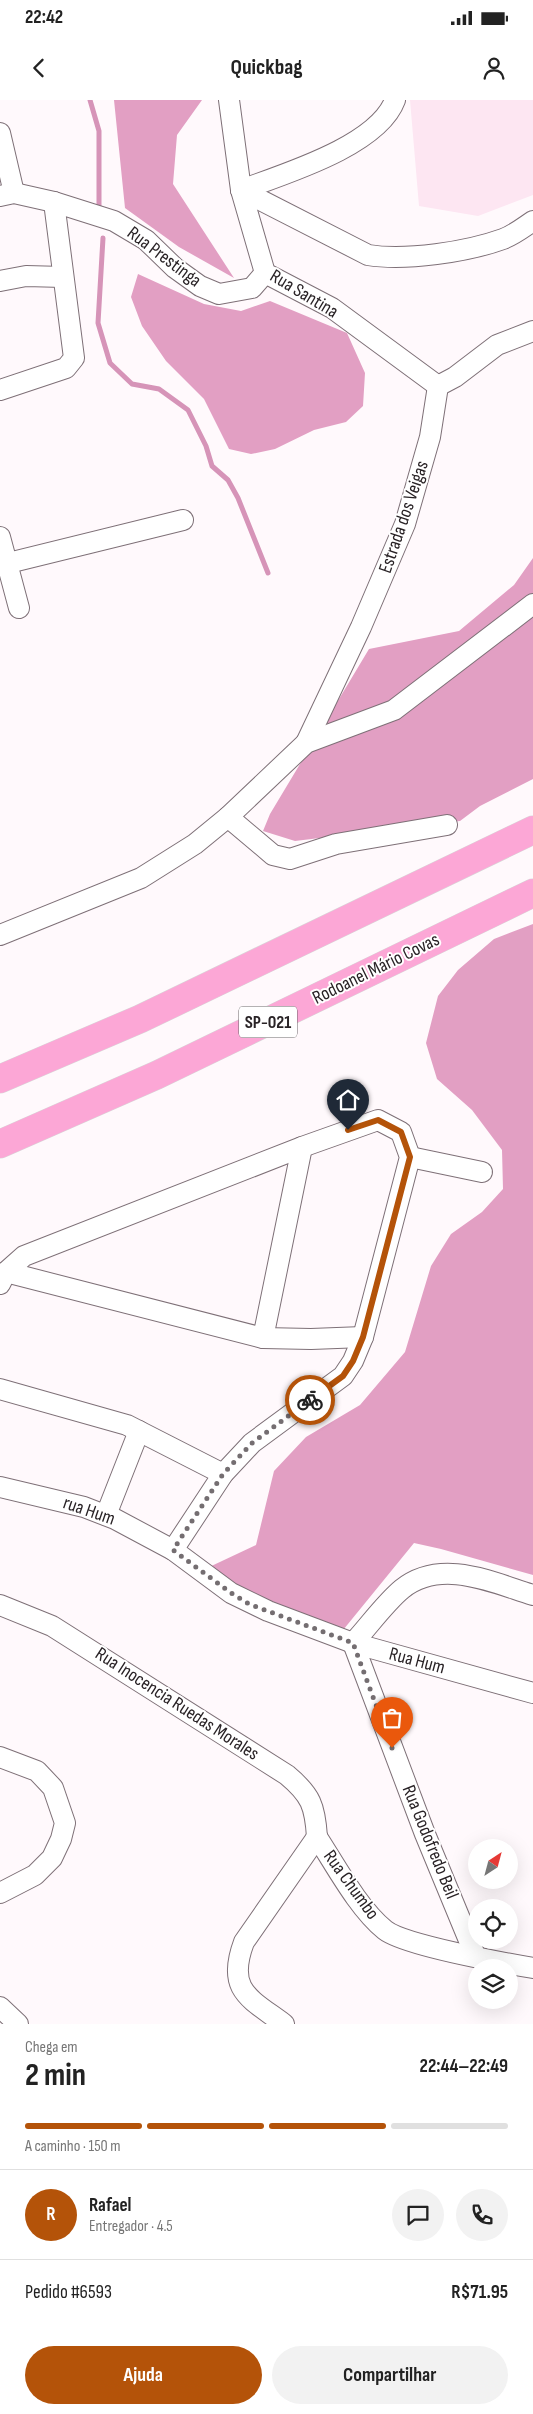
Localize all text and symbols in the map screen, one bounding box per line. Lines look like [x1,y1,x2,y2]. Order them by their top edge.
text: 22:42 [25,6,63,29]
icon: back [25,54,53,82]
text: Quickbag [231,54,302,81]
icon: person [480,54,508,82]
street label: Rua Prestinga [122,222,206,292]
street label: Rua Santina [266,265,342,323]
street label: Estrada dos Veigas [374,458,434,576]
street label: Rodoanel Mário Covas [309,928,443,1010]
road number: SP-021 [239,1006,297,1038]
pin [327,1079,369,1130]
icon: home [334,1086,362,1114]
courier [285,1375,335,1425]
icon: bike [296,1386,324,1414]
street label: rua Hum [60,1491,118,1531]
street label: Rua Inocencia Ruedas Morales [91,1642,263,1766]
street label: Rua Hum [387,1643,447,1679]
pin [371,1697,413,1748]
icon: bag [378,1704,406,1732]
street label: Rua Godofredo Beil [397,1782,463,1902]
north arrow [468,1839,518,1889]
map controls [468,1839,518,2009]
street label: Rua Chumbo [318,1846,384,1924]
button: locate [468,1899,518,1949]
button: layers [468,1959,518,2009]
text: Chega em [25,2038,78,2057]
text: 22:44–22:49 [420,2055,508,2078]
text: 2 min [25,2056,86,2095]
text: A caminho · 150 m [25,2137,121,2156]
button: chat [392,2189,444,2241]
button: phone [456,2189,508,2241]
text: Rafael [89,2194,131,2217]
text: R [46,2203,56,2226]
text: Entregador · 4.5 [89,2217,173,2236]
text: Pedido #6593 [25,2281,112,2304]
text: R$71.95 [451,2281,508,2304]
button: Ajuda [25,2346,262,2404]
button: Compartilhar [272,2346,508,2404]

